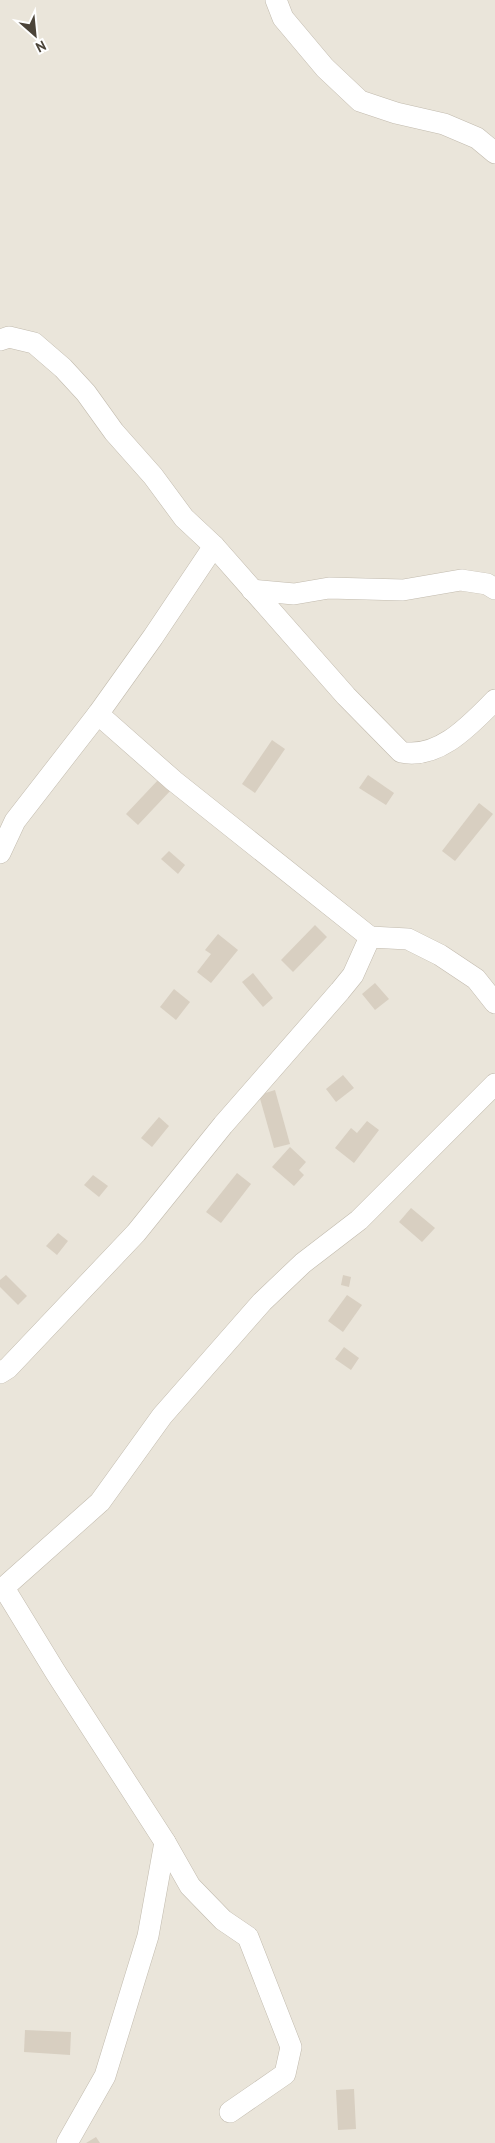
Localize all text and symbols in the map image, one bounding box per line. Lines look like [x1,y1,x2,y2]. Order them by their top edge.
north arrow [10,10,60,60]
text: N [33,36,49,57]

